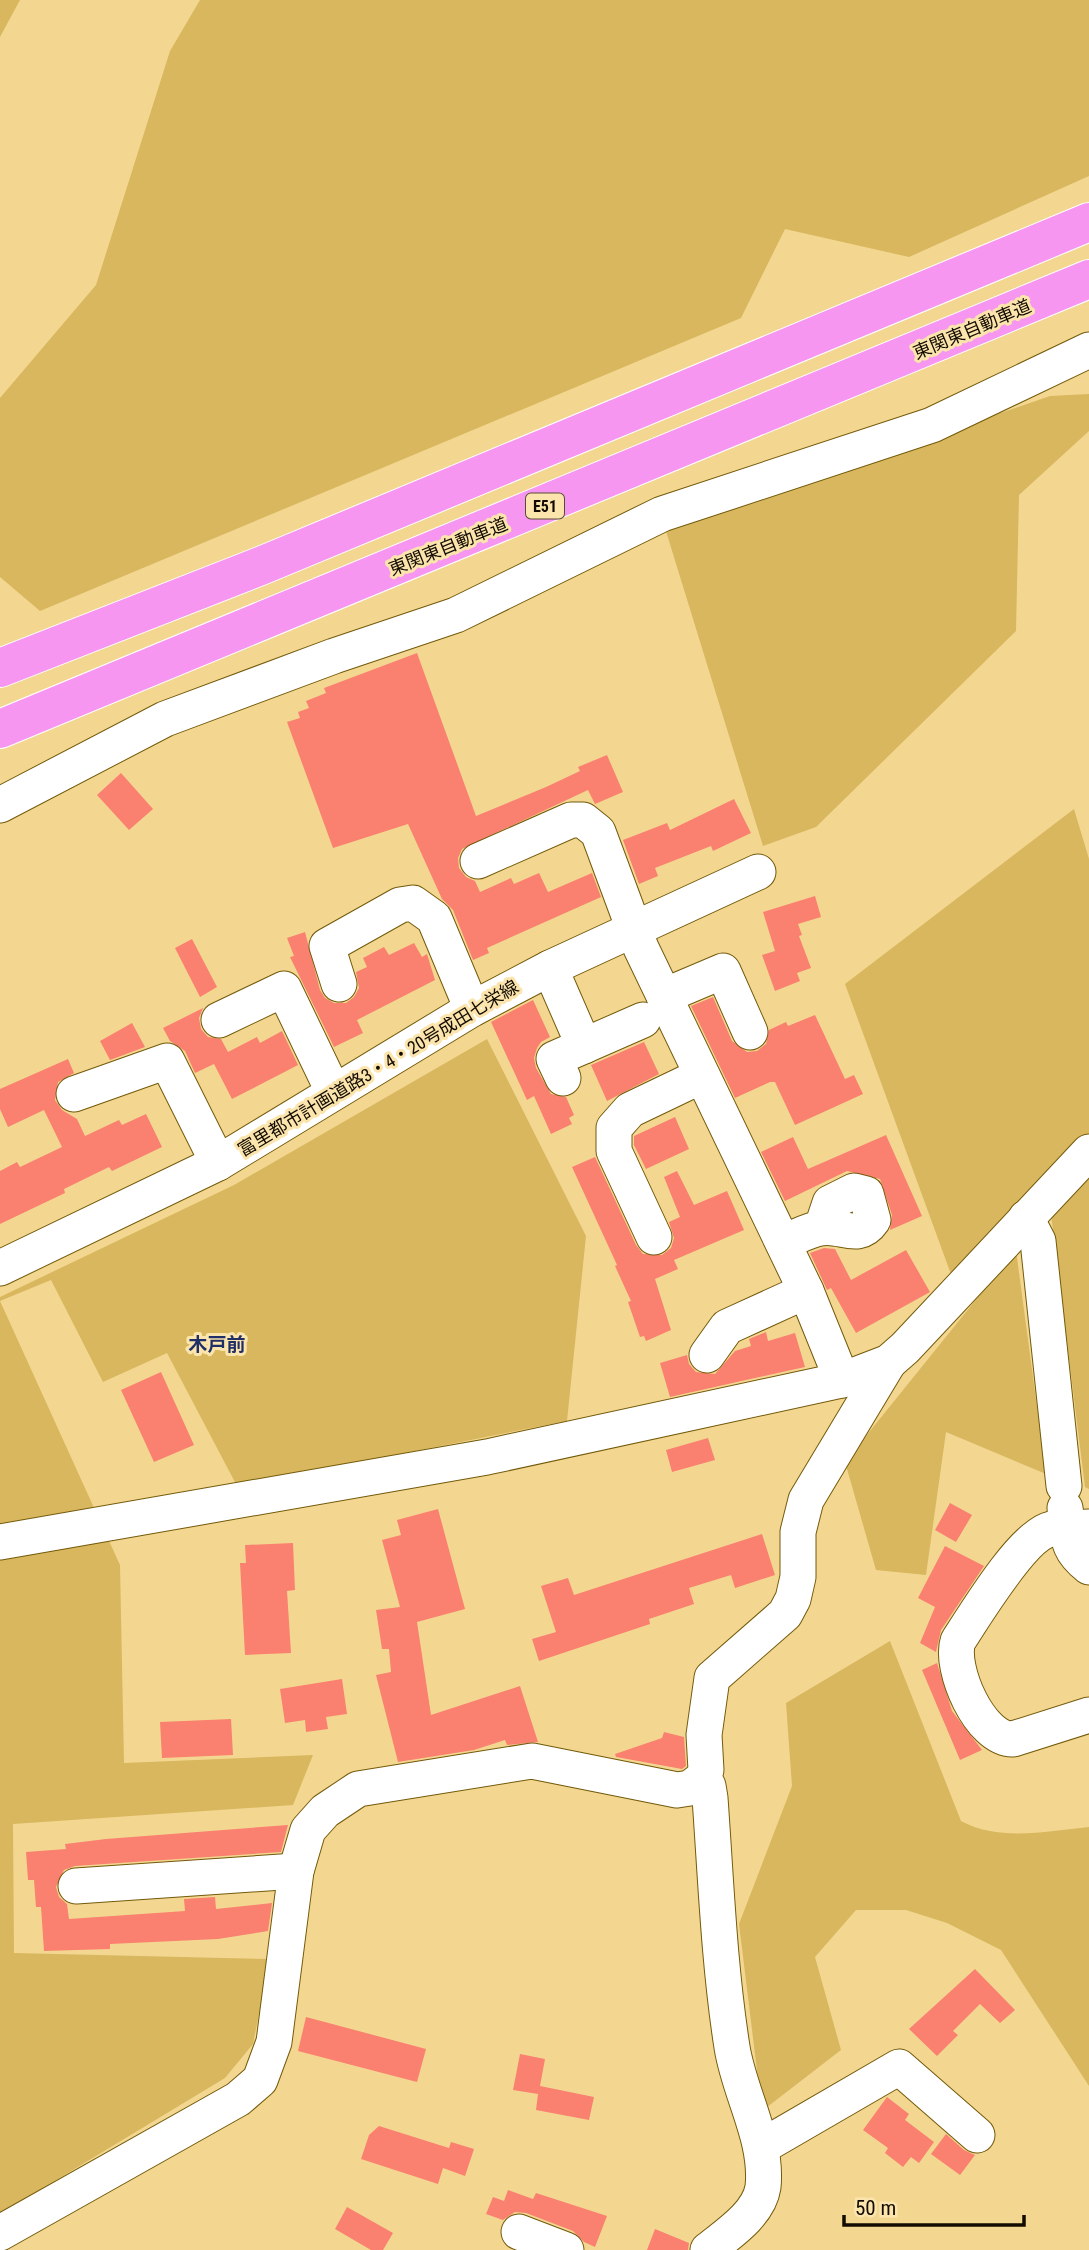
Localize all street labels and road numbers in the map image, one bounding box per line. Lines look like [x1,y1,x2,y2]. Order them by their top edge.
street label: 東関東自動車道 [910,295,1034,363]
road number: E51 [526,494,564,519]
street label: 東関東自動車道 [386,513,510,579]
street label: 富里都市計画道路3・4・20号成田七栄線 [234,976,522,1160]

